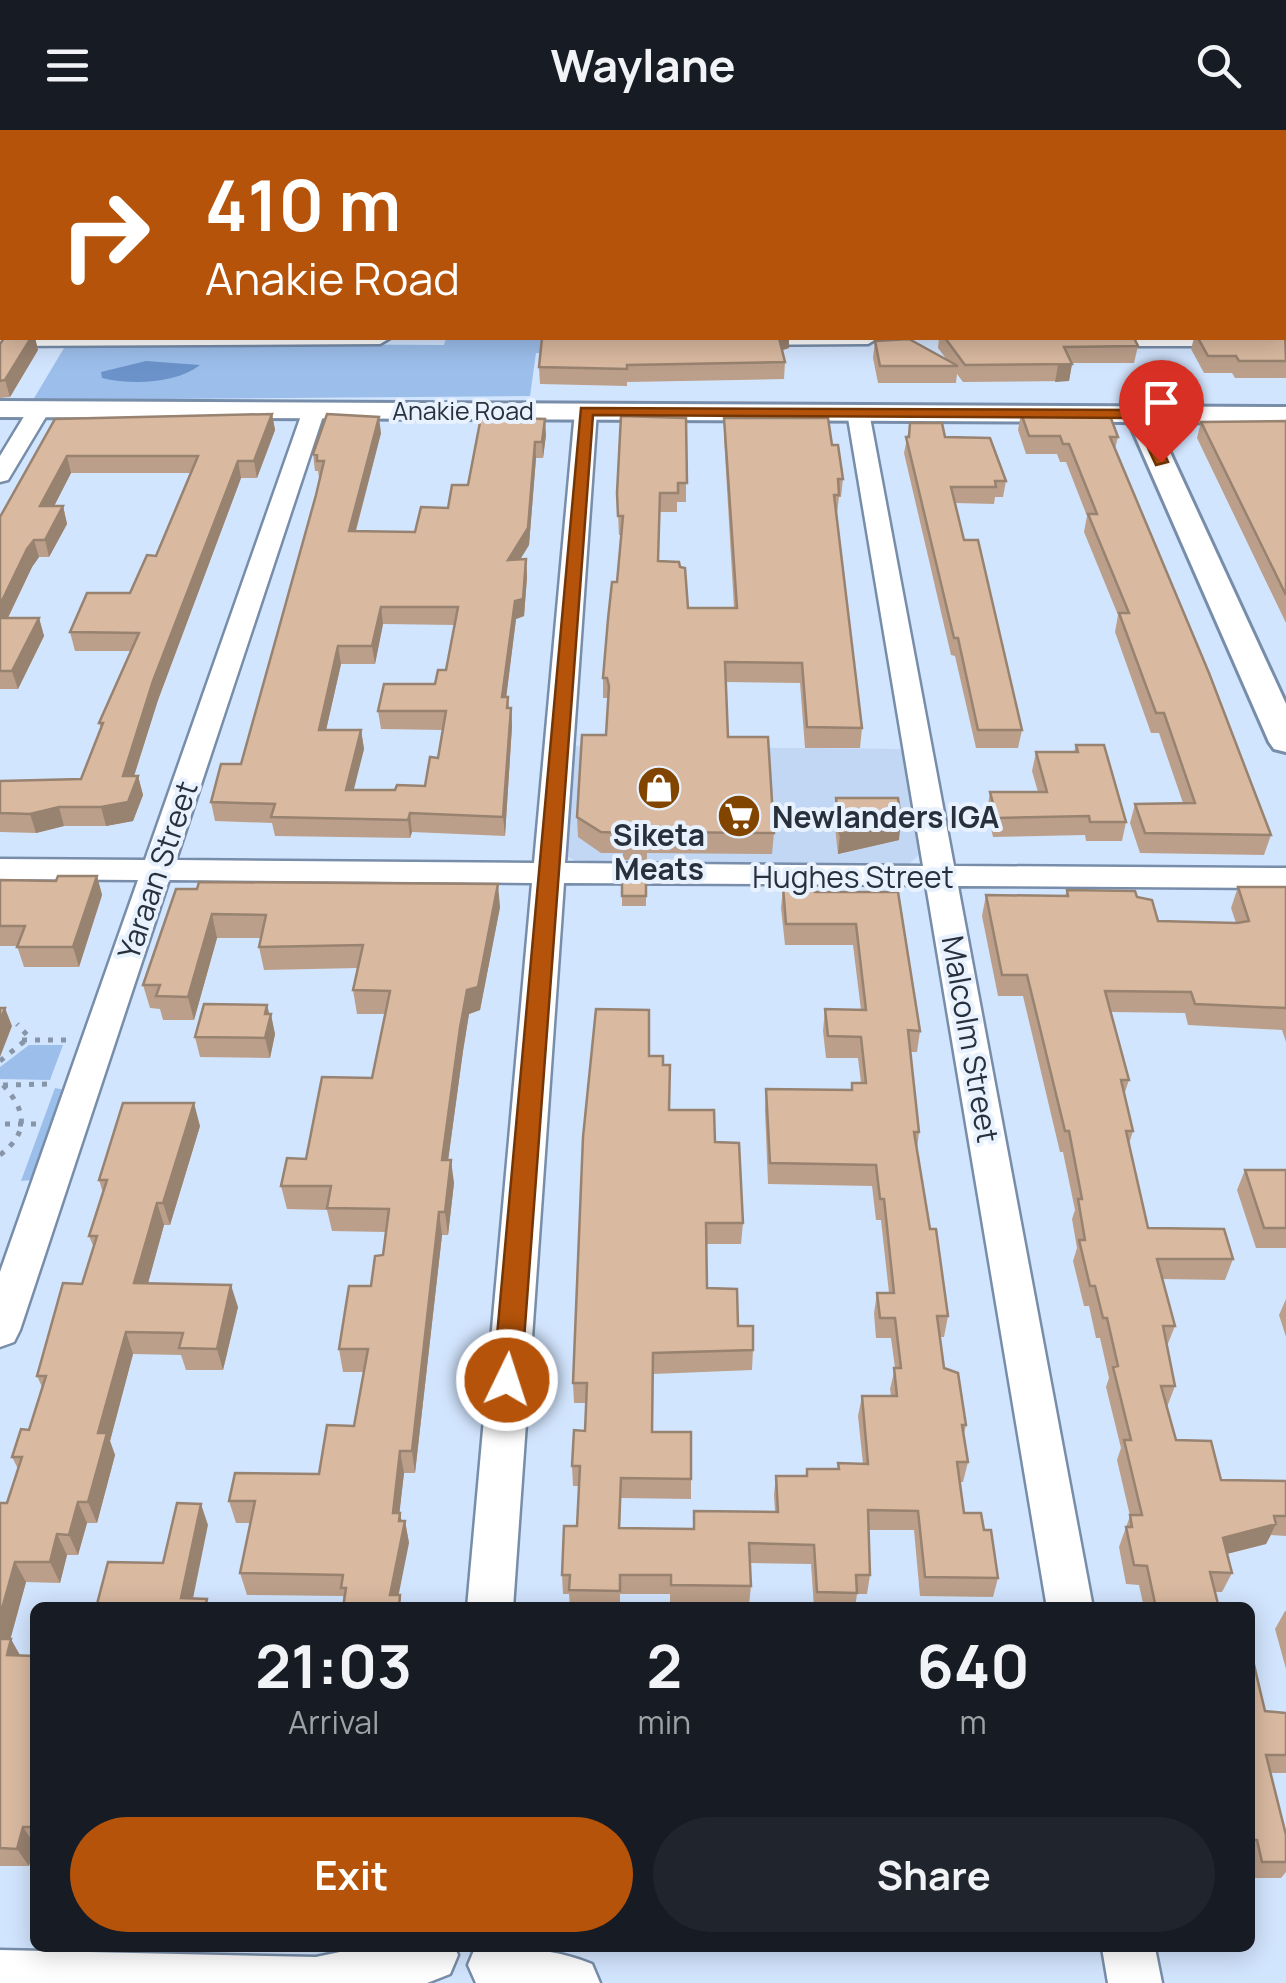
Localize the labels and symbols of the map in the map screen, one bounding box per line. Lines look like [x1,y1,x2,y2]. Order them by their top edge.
pin [1119,360,1204,463]
street label: Anakie Road [392,393,534,428]
shop icon: Siketa Meats [636,765,682,811]
street label: Yaraan Street [107,775,207,965]
supermarket icon: Newlanders IGA [716,793,762,839]
place label: Newlanders IGA [772,796,999,837]
place label: Siketa Meats [613,814,705,889]
street label: Hughes Street [752,856,954,897]
street label: Malcolm Street [933,932,1009,1146]
position arrow [455,1328,559,1432]

